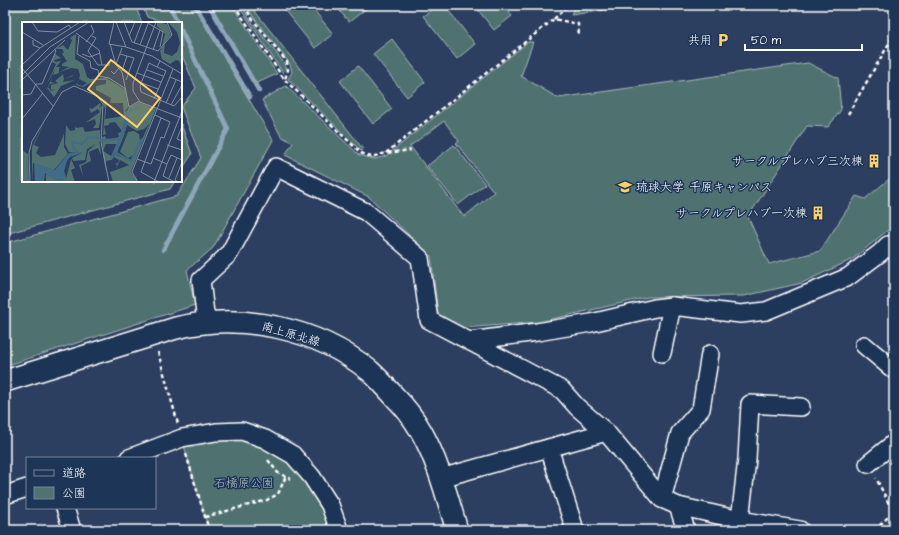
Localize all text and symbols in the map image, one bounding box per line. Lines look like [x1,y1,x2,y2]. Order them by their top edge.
inset map [22,22,182,182]
scale bar [745,26,862,52]
place label: 共用 [688,32,712,49]
parking icon: 共用 [715,32,731,48]
text: 50 m [751,32,782,49]
place label: サークルプレハブ三次棟 [732,153,863,170]
building icon: サークルプレハブ三次棟 [866,153,882,169]
school or university icon: 琉球大学 千原キャンパス [617,179,633,195]
place label: 琉球大学 千原キャンパス [636,179,772,196]
place label: サークルプレハブ一次棟 [676,205,807,222]
building icon: サークルプレハブ一次棟 [810,205,826,221]
street label: 南上原北線 [260,318,322,351]
legend [26,457,156,509]
text: 道路 [62,465,86,482]
park label: 石橋原公園 [214,475,274,492]
text: 公園 [62,485,86,502]

